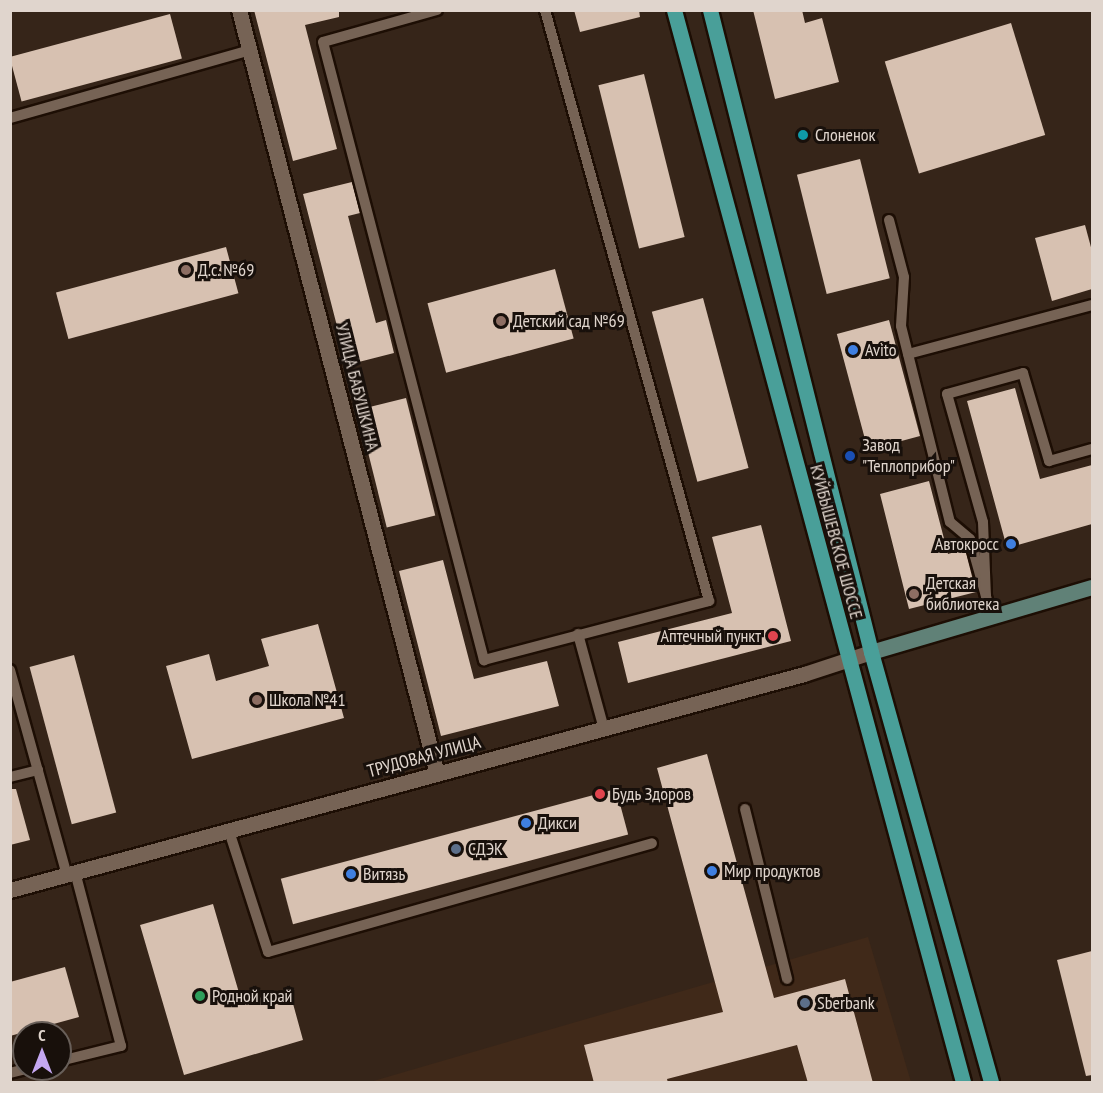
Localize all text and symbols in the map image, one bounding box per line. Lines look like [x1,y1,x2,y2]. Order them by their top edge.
place label: Слоненок [815,124,875,146]
marker: Слоненок [796,128,810,142]
place label: Д.с. №69 [198,259,255,281]
marker: Д.с. №69 [179,263,193,277]
place label: Детский сад №69 [513,310,625,332]
marker: Детский сад №69 [494,314,508,328]
street label: УЛИЦА БАБУШКИНА [331,321,383,453]
place label: Avito [865,339,896,361]
marker: Avito [846,343,860,357]
place label: Завод "Теплоприбор" [862,435,955,478]
marker: Завод "Теплоприбор" [843,449,857,463]
street label: КУЙБЫШЕВСКОЕ ШОССЕ [805,462,867,622]
place label: Автокросс [935,533,999,555]
marker: Автокросс [1004,537,1018,551]
place label: Детская библиотека [926,573,999,616]
marker: Детская библиотека [907,587,921,601]
place label: Аптечный пункт [660,625,761,647]
marker: Аптечный пункт [766,629,780,643]
place label: Школа №41 [269,689,346,711]
marker: Школа №41 [250,693,264,707]
street label: ТРУДОВАЯ УЛИЦА [365,731,483,783]
place label: Будь Здоров [612,783,691,805]
marker: Будь Здоров [593,787,607,801]
place label: Дикси [538,812,577,834]
marker: Дикси [519,816,533,830]
place label: СДЭК [468,838,503,860]
marker: СДЭК [449,842,463,856]
place label: Мир продуктов [724,860,821,882]
place label: Витязь [363,863,405,885]
marker: Мир продуктов [705,864,719,878]
marker: Витязь [344,867,358,881]
place label: Родной край [212,985,292,1007]
marker: Родной край [193,989,207,1003]
place label: Sberbank [817,992,875,1014]
marker: Sberbank [798,996,812,1010]
north arrow [12,1021,72,1081]
text: С [38,1025,46,1045]

